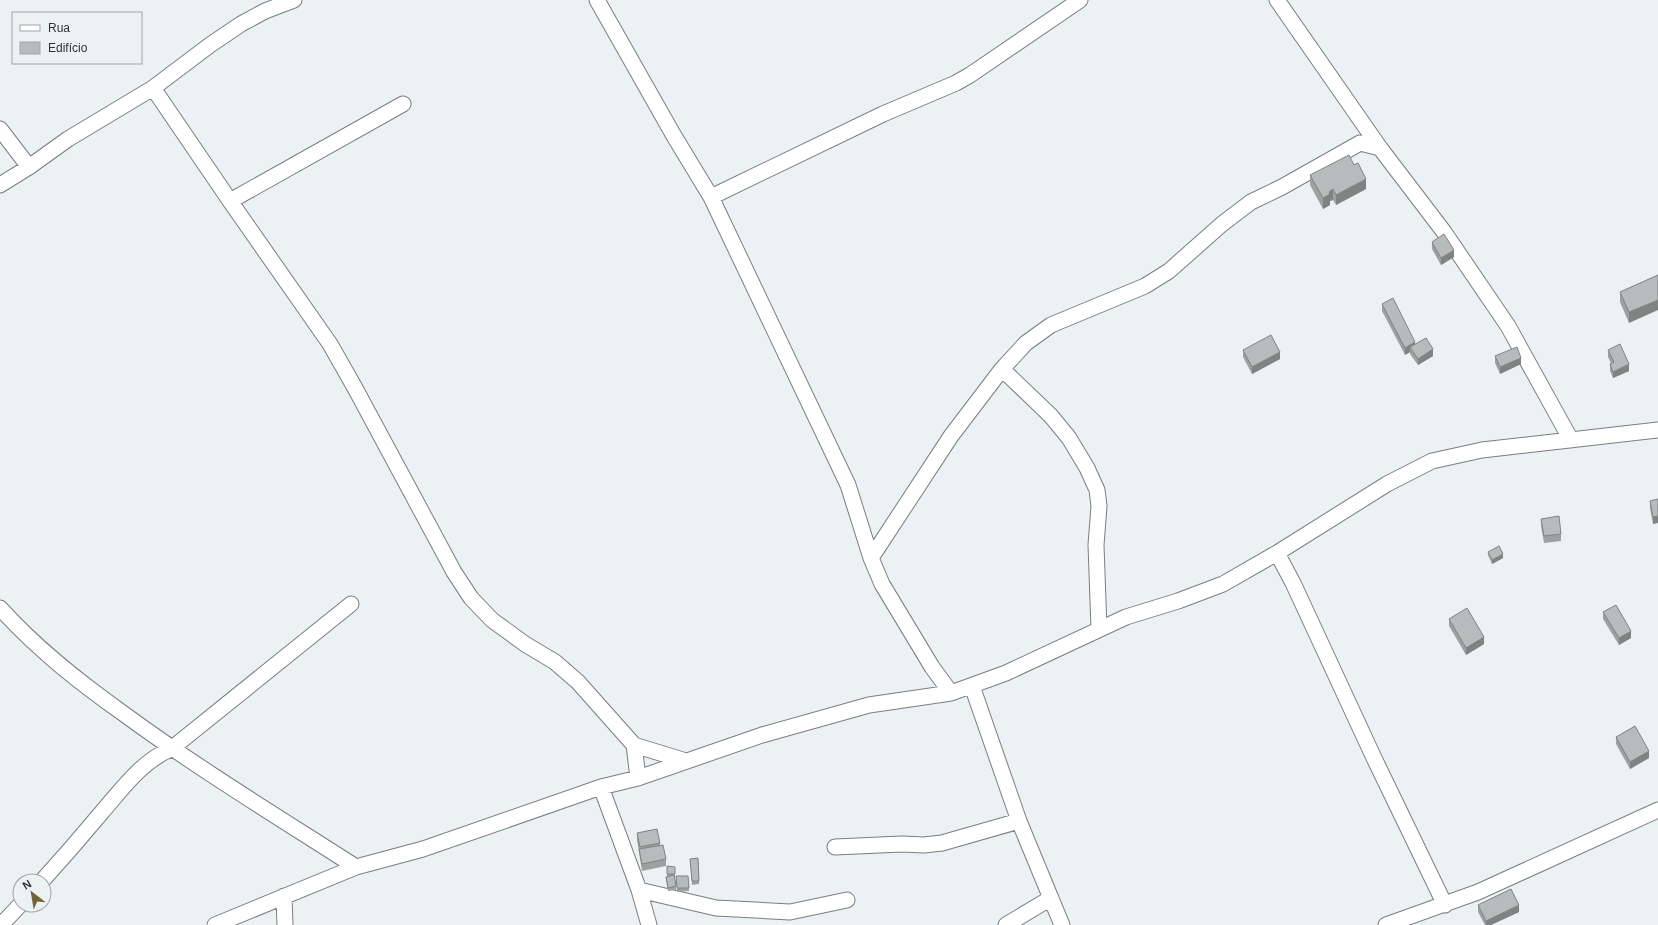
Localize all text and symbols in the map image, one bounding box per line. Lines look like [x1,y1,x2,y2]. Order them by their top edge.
legend [12,12,142,64]
text: Rua [48,21,70,35]
text: Edifício [48,41,88,55]
north arrow [12,873,52,913]
text: N [20,877,33,892]

